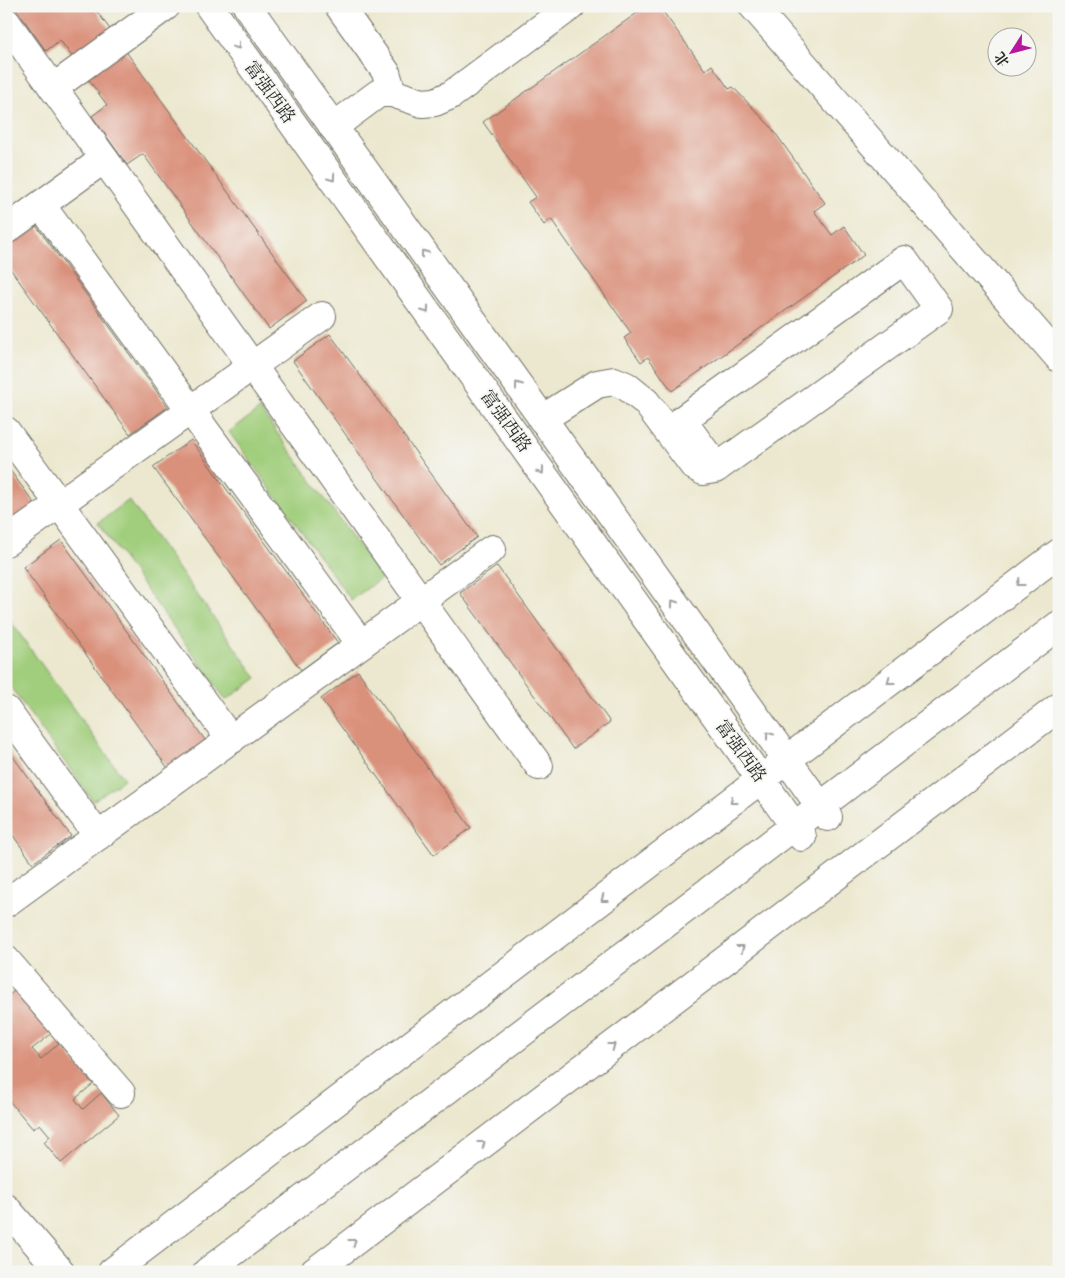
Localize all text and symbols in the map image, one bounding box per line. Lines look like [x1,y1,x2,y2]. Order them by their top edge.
north arrow [988,28,1038,78]
one-way arrow [231,40,240,50]
text: 北 [992,49,1012,69]
street label: 富强西路 [241,57,299,127]
one-way arrow [326,172,335,182]
one-way arrow [421,249,430,259]
one-way arrow [420,304,429,314]
one-way arrow [515,382,525,391]
street label: 富强西路 [477,386,535,456]
one-way arrow [535,465,544,475]
one-way arrow [1016,577,1026,586]
one-way arrow [671,599,680,609]
one-way arrow [887,675,896,684]
street label: 富强西路 [712,716,770,786]
one-way arrow [766,731,775,741]
one-way arrow [730,795,739,803]
one-way arrow [601,893,610,901]
one-way arrow [735,945,744,953]
one-way arrow [606,1043,616,1052]
one-way arrow [476,1141,486,1150]
one-way arrow [347,1240,356,1248]

